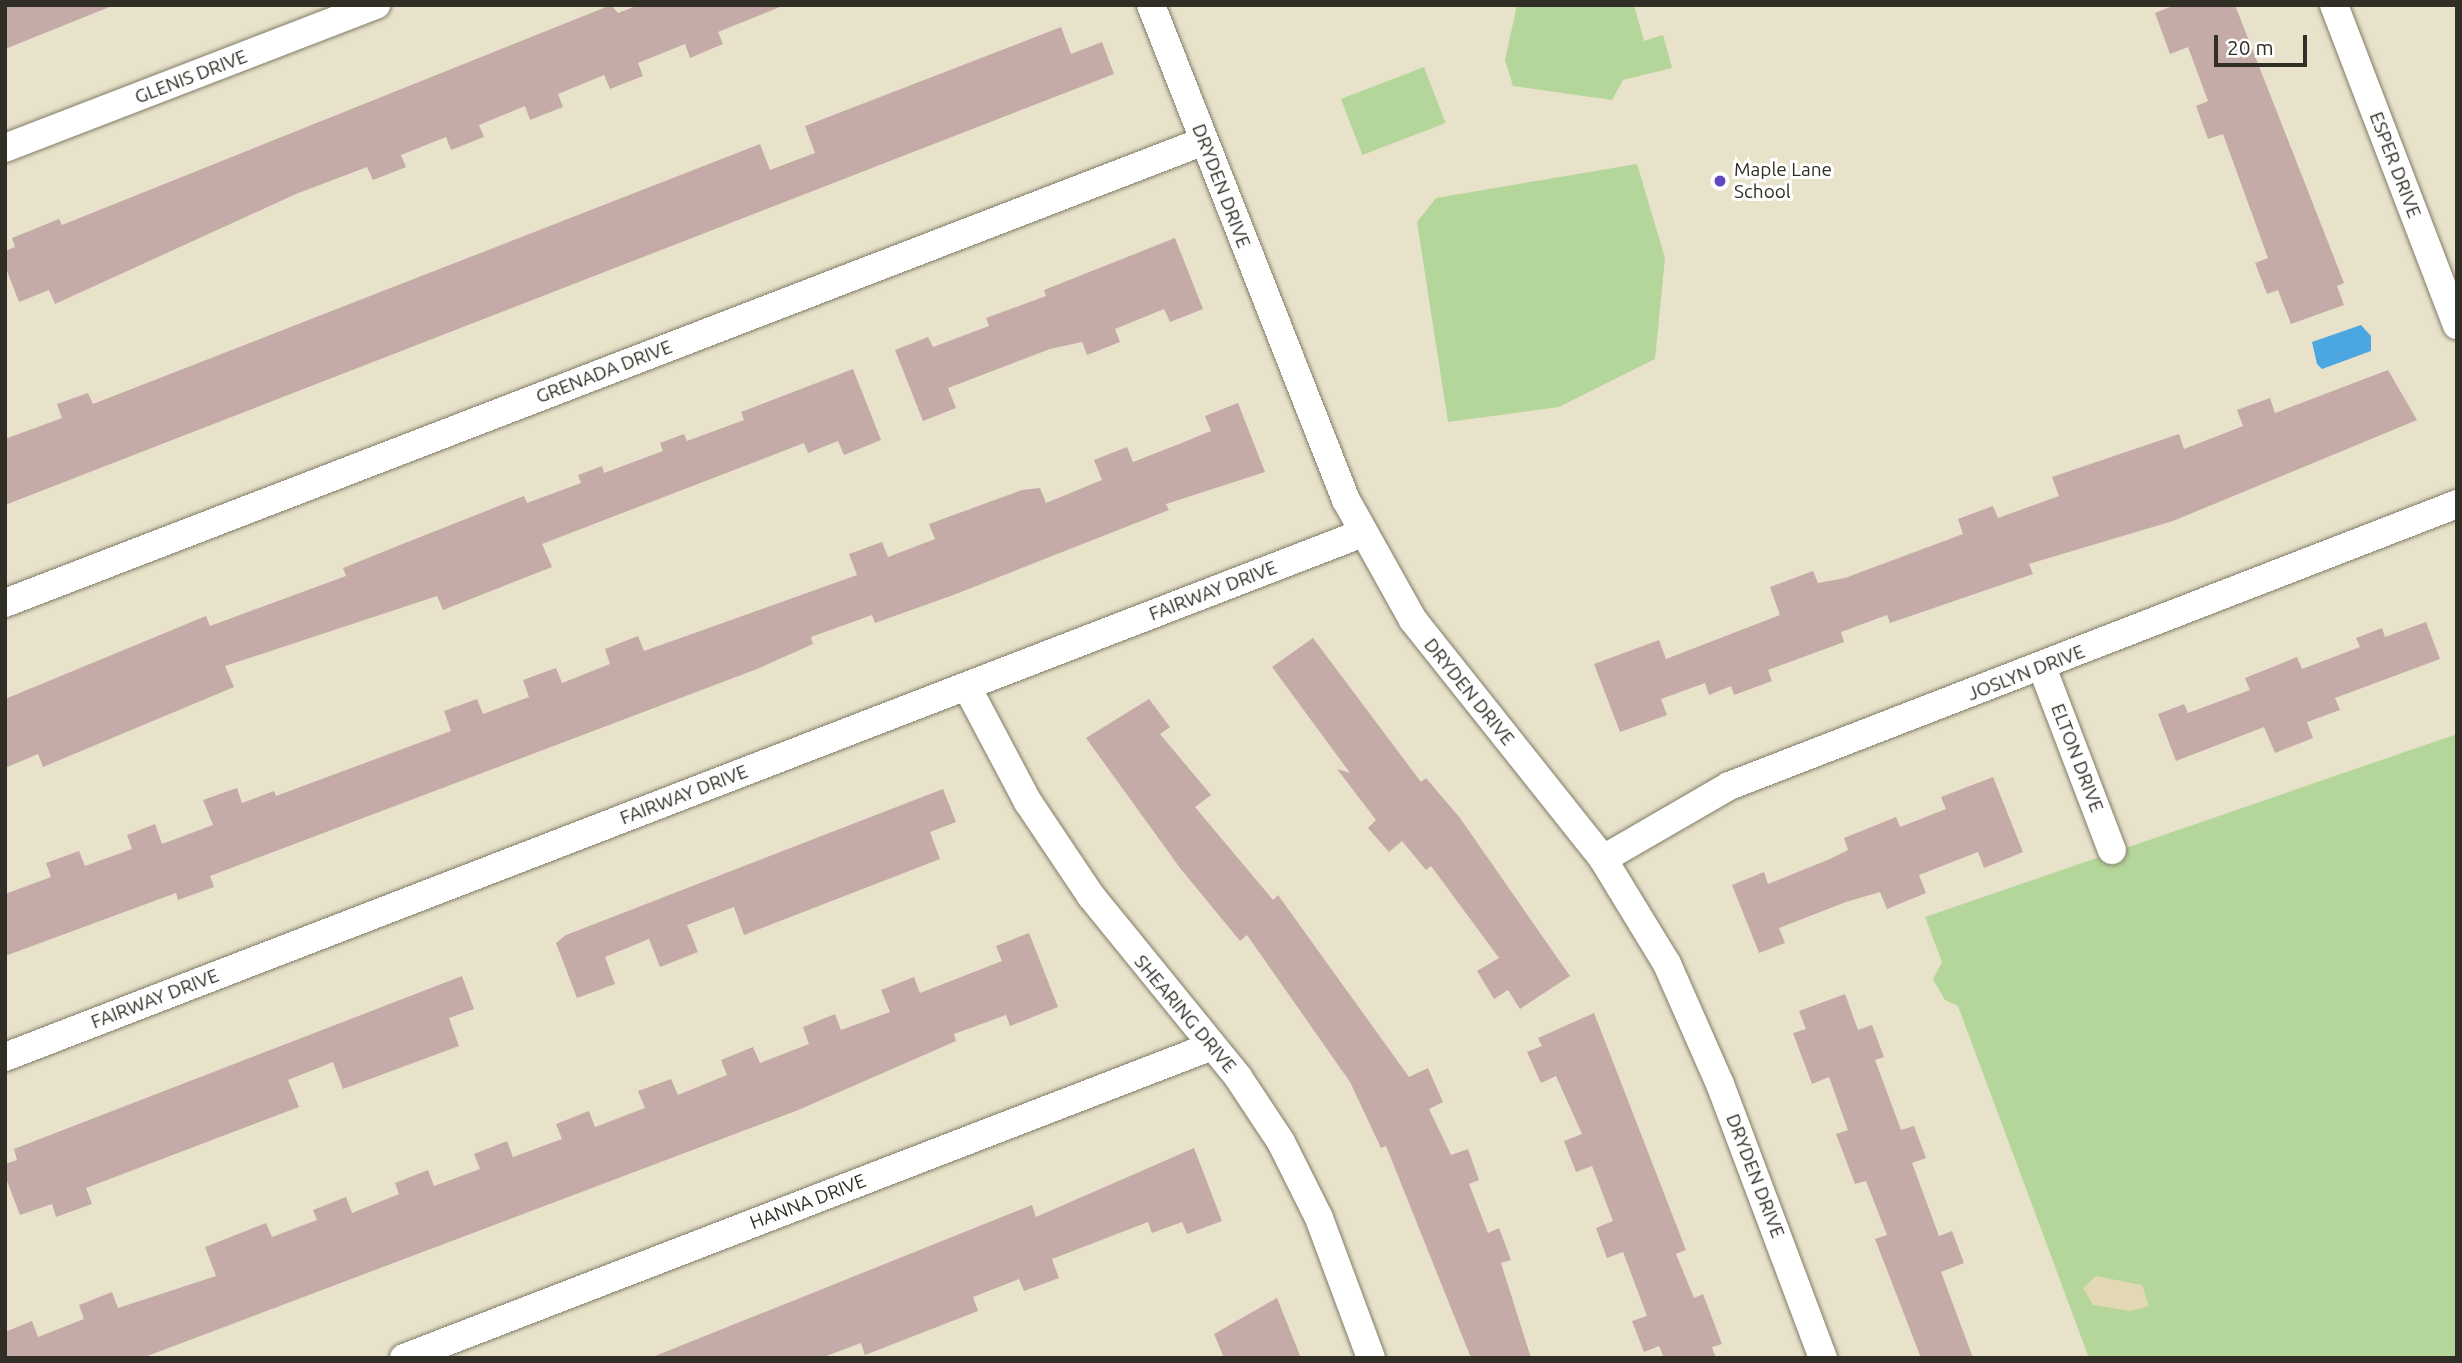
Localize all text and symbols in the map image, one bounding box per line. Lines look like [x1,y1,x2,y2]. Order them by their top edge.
scale bar [2217,21,2310,65]
text: 20 m [2227,35,2274,59]
street label: GLENIS DRIVE [132,45,250,109]
street label: ESPER DRIVE [2364,109,2426,221]
street label: DRYDEN DRIVE [1187,121,1255,251]
place label: Maple Lane School [1734,159,1832,203]
marker: Maple Lane School [1712,173,1728,189]
street label: GRENADA DRIVE [533,336,675,408]
street label: FAIRWAY DRIVE [1146,556,1280,626]
street label: DRYDEN DRIVE [1419,634,1519,750]
street label: JOSLYN DRIVE [1964,640,2088,706]
street label: ELTON DRIVE [2046,701,2108,815]
street label: FAIRWAY DRIVE [617,760,751,830]
street label: SHEARING DRIVE [1129,951,1241,1077]
street label: FAIRWAY DRIVE [88,964,222,1034]
street label: DRYDEN DRIVE [1721,1111,1789,1241]
street label: HANNA DRIVE [747,1169,869,1235]

